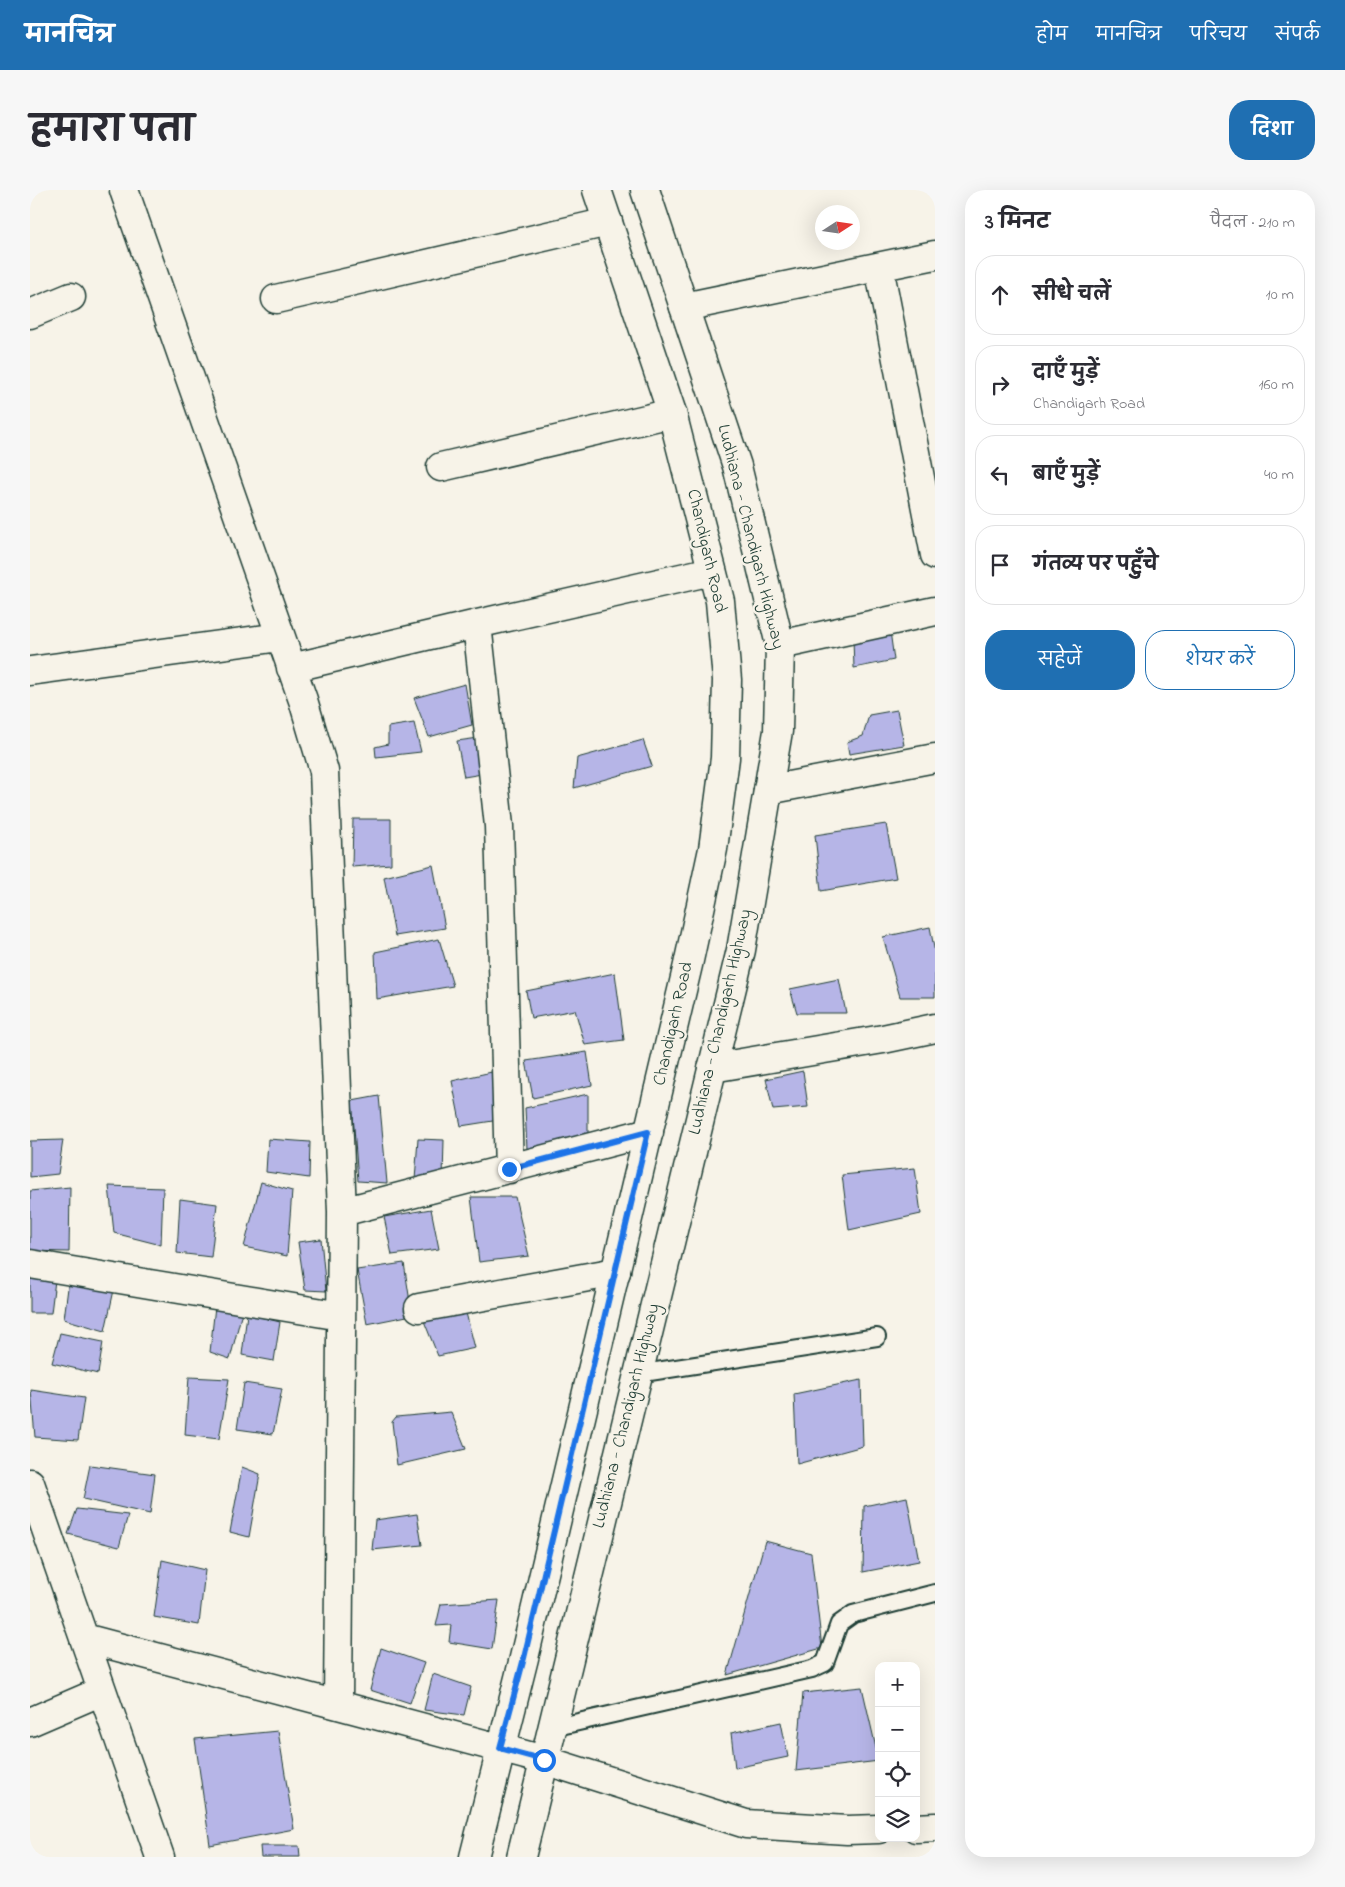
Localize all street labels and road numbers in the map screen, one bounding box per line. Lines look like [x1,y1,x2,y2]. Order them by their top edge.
street label: Ludhiana - Chandigarh Highway [708,422,791,652]
street label: Chandigarh Road [678,487,733,616]
street label: Ludhiana - Chandigarh Highway [682,907,761,1138]
street label: Chandigarh Road [647,960,702,1089]
street label: Ludhiana - Chandigarh Highway [586,1301,669,1531]

